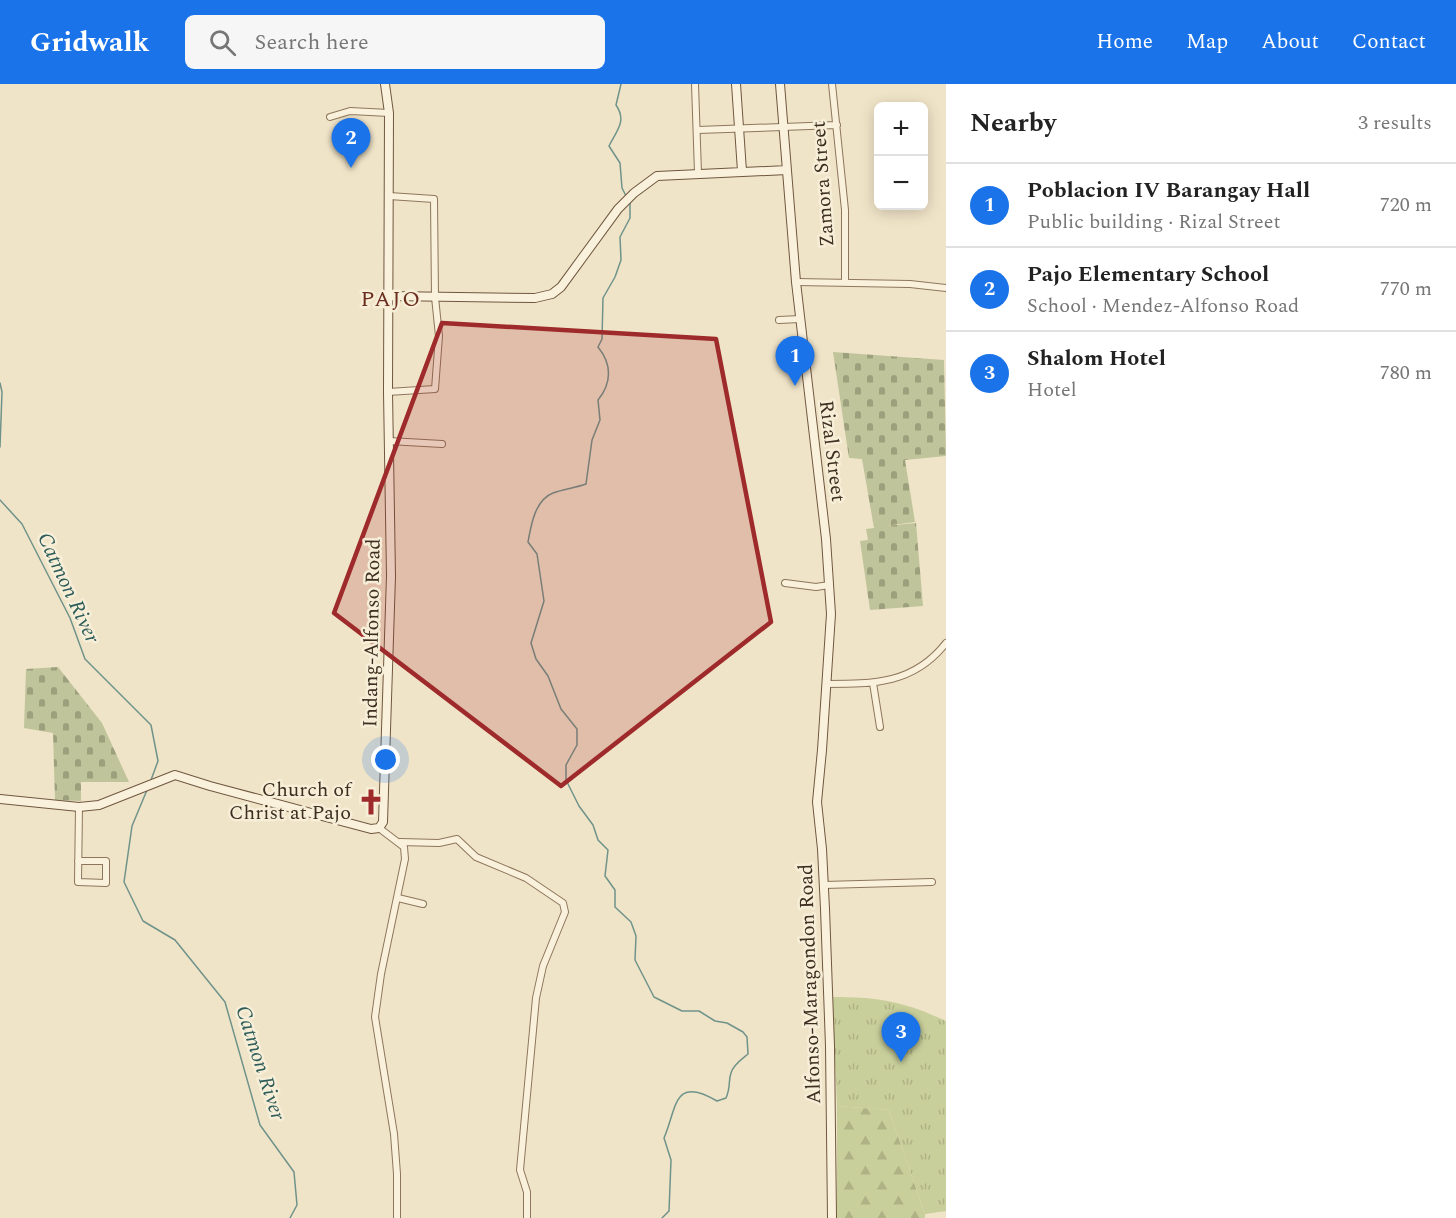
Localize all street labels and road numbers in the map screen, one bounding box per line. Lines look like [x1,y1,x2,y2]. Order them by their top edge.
street label: Zamora Street [804,120,842,248]
street label: Rizal Street [811,398,853,504]
street label: Indang-Alfonso Road [355,538,389,728]
street label: Alfonso-Maragondon Road [791,863,829,1105]

